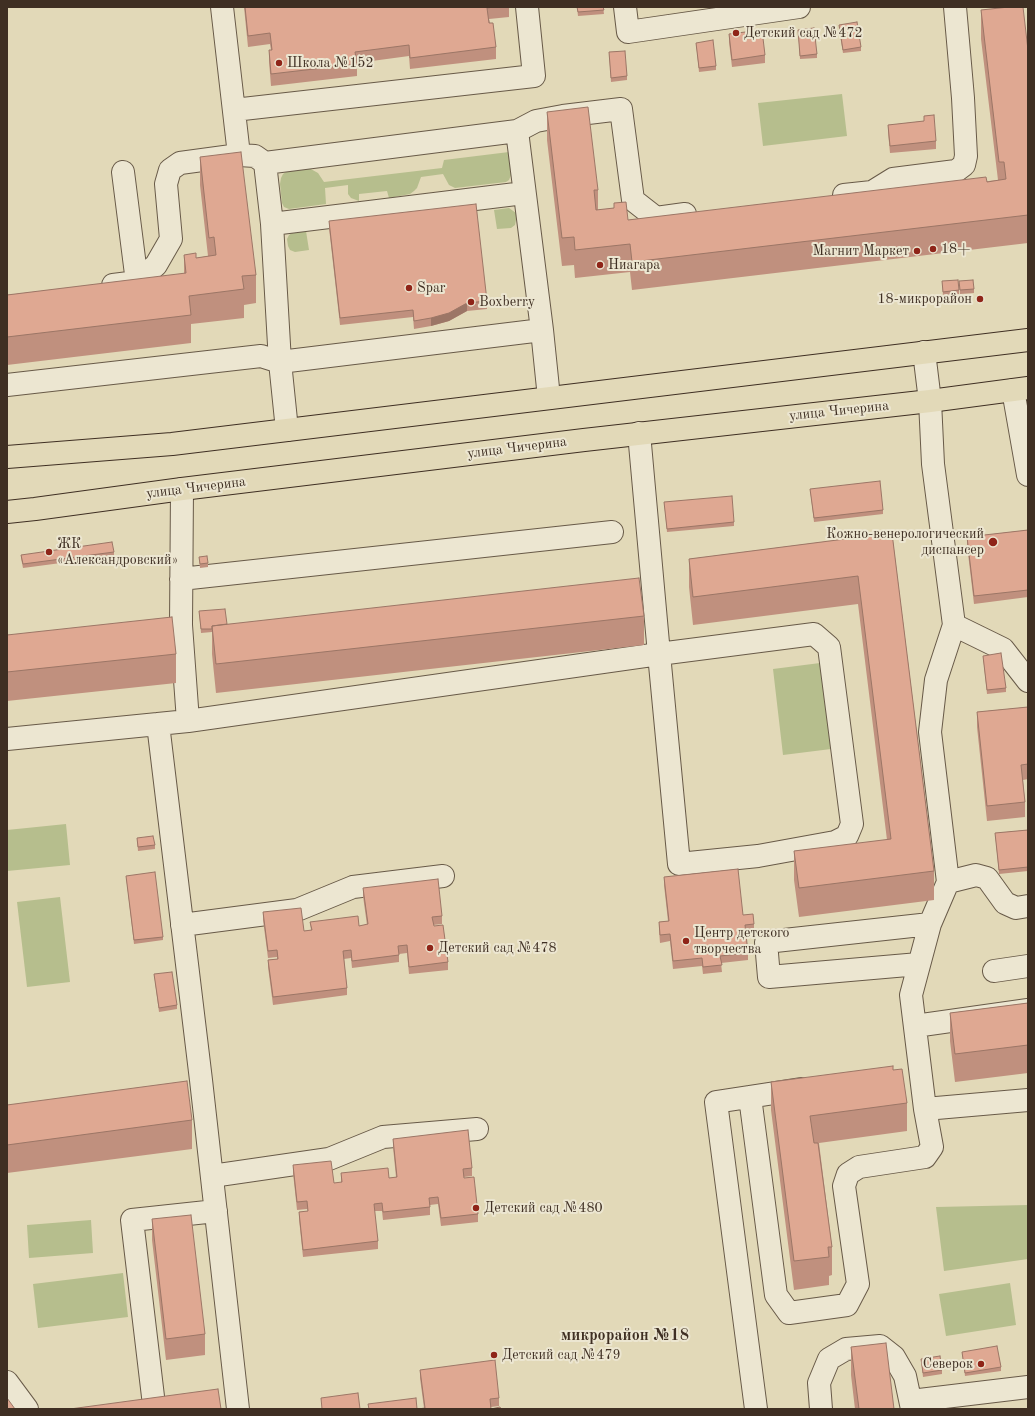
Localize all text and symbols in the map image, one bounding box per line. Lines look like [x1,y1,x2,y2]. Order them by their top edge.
place label: Детский сад №472 [744,25,863,41]
marker: Детский сад №472 [731,28,741,38]
place label: Школа №152 [287,55,374,71]
marker: Школа №152 [274,58,284,68]
place label: 18+ [941,241,970,257]
place label: Магнит Маркет [813,243,909,259]
marker: 18+ [928,244,938,254]
marker: Магнит Маркет [912,246,922,256]
place label: Ниагара [608,257,660,273]
marker: Ниагара [595,260,605,270]
place label: Spar [417,280,446,296]
marker: Spar [404,283,414,293]
place label: 18-микрорайон [877,291,972,307]
place label: Boxberry [479,294,535,310]
marker: 18-микрорайон [975,294,985,304]
marker: Boxberry [466,297,476,307]
street label: улица Чичерина [788,397,890,425]
street label: улица Чичерина [466,434,568,462]
street label: улица Чичерина [145,474,247,502]
place label: Кожно-венерологический диспансер [826,526,984,558]
place label: ЖК «Александровский» [57,536,178,568]
marker: Кожно-венерологический диспансер [987,536,999,548]
marker: ЖК «Александровский» [44,547,54,557]
place label: Центр детского творчества [694,925,789,958]
marker: Центр детского творчества [681,936,691,946]
place label: Детский сад №478 [438,940,557,956]
marker: Детский сад №478 [425,943,435,953]
place label: Детский сад №480 [484,1200,603,1216]
marker: Детский сад №480 [471,1203,481,1213]
district label: микрорайон №18 [561,1326,689,1346]
place label: Детский сад №479 [502,1347,621,1363]
marker: Детский сад №479 [489,1350,499,1360]
place label: Северок [923,1356,973,1372]
marker: Северок [976,1359,986,1369]

